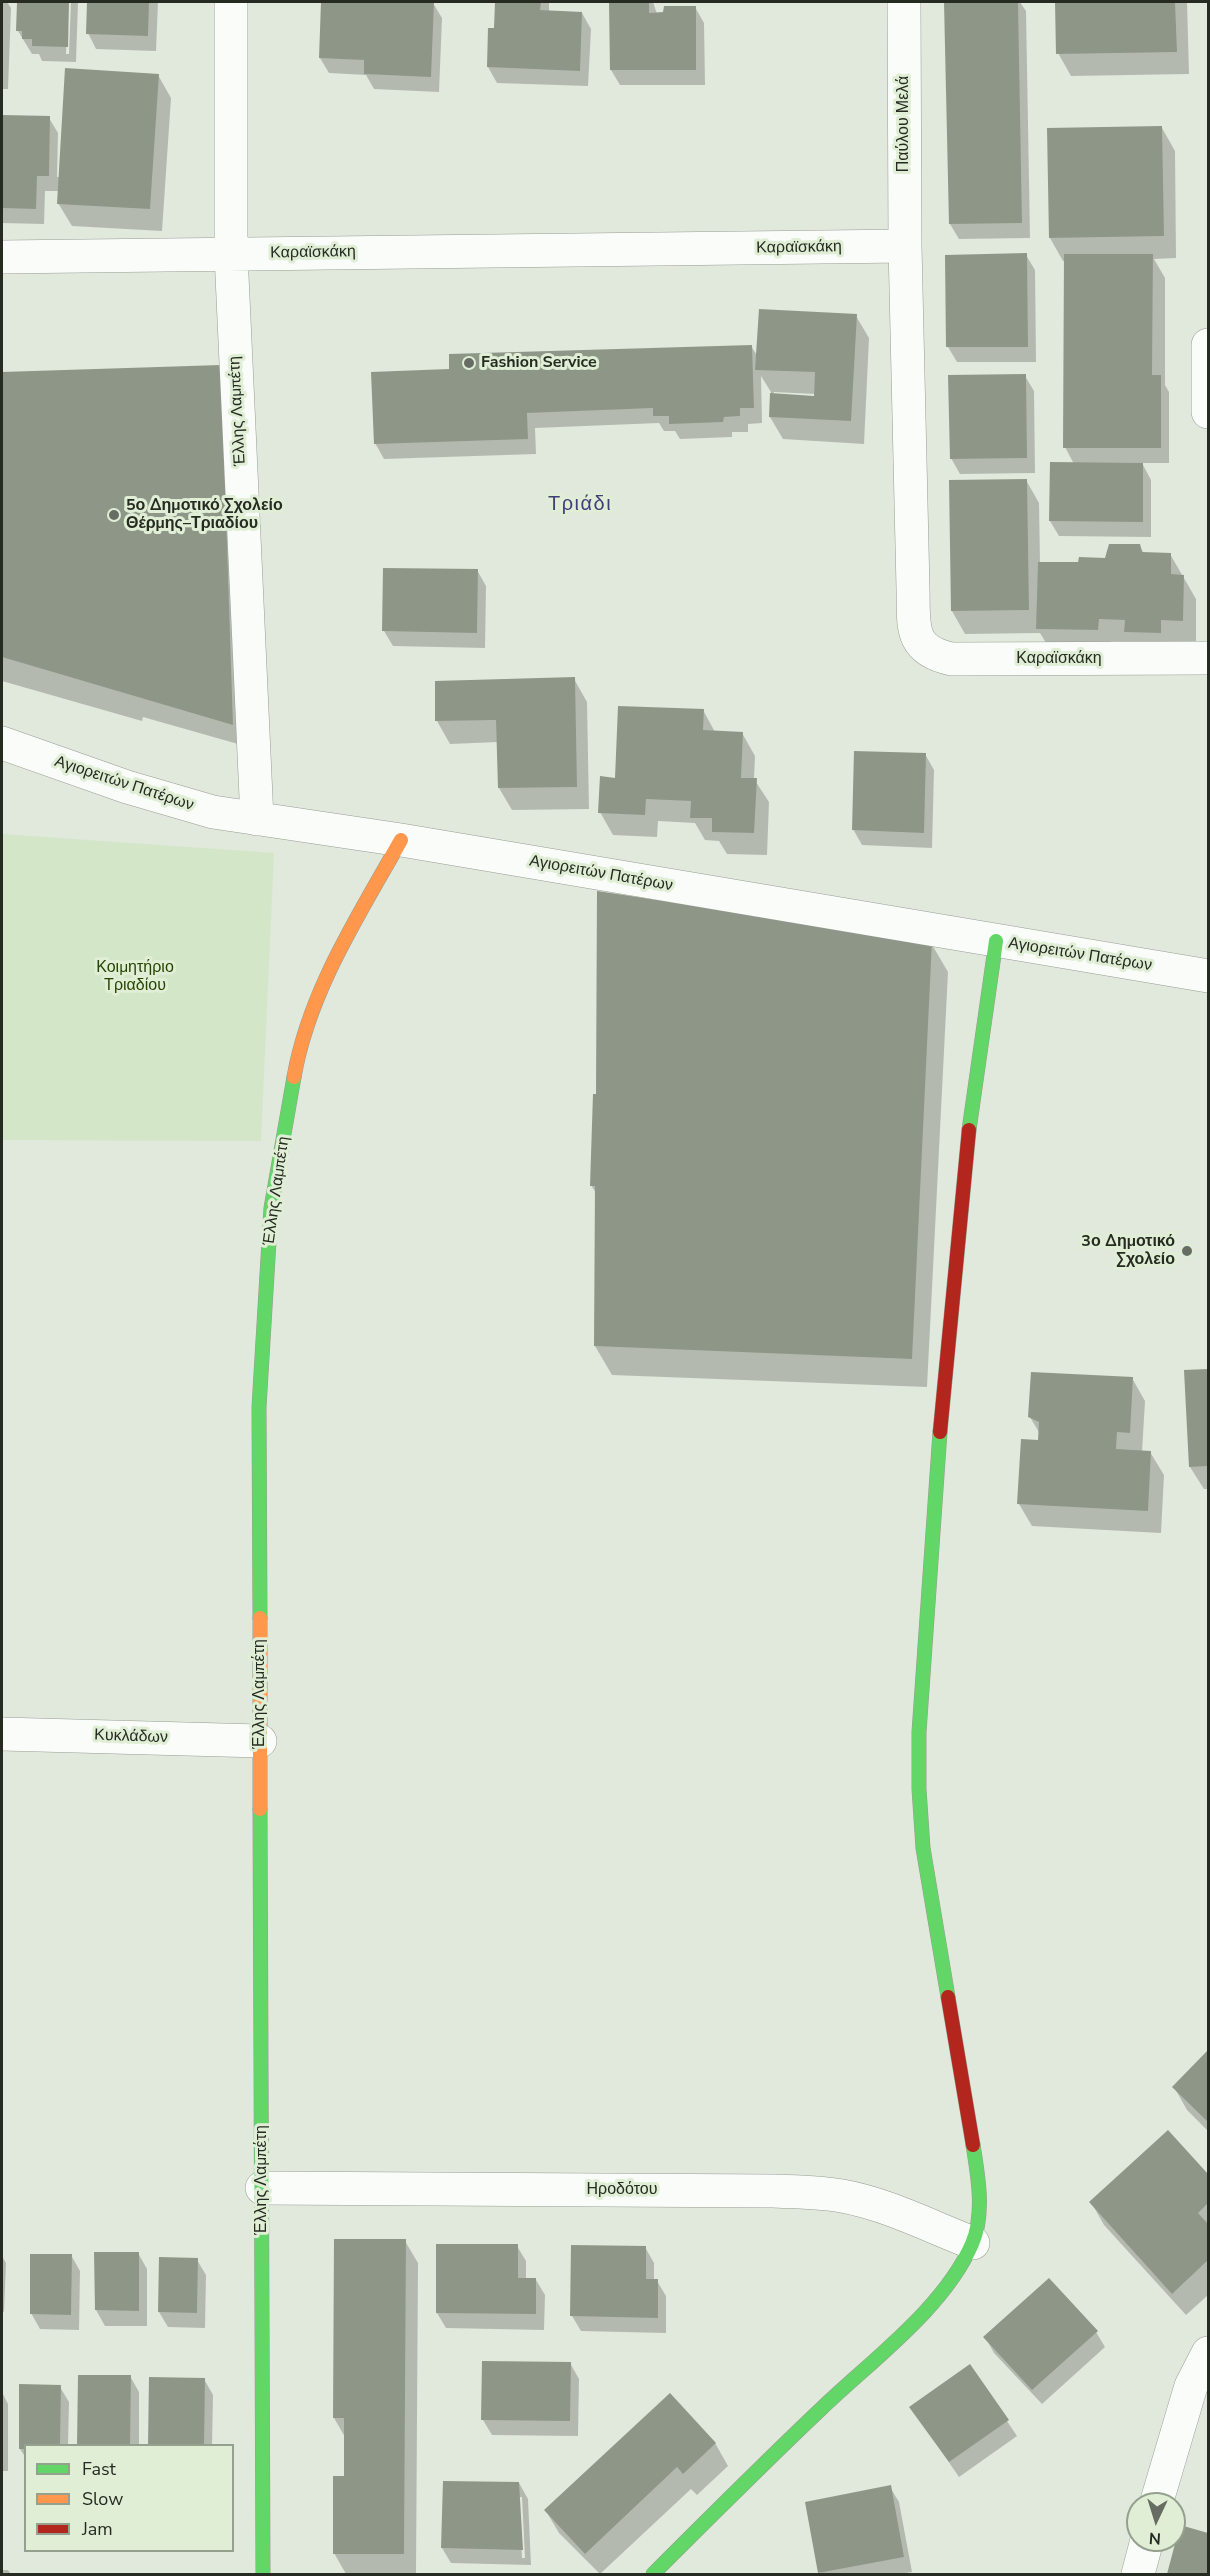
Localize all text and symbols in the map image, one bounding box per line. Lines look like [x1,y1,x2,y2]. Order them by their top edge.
street label: Παύλου Μελά [894,76,914,172]
street label: Καραϊσκάκη [756,238,842,258]
street label: Καραϊσκάκη [270,243,356,263]
place label: Fashion Service [481,353,597,373]
street label: Έλλης Λαμπέτη [226,356,250,466]
marker: Fashion Service [462,356,476,370]
district label: Τριάδι [548,493,612,517]
place label: 5ο Δημοτικό Σχολείο Θέρμης–Τριαδίου [126,496,283,534]
marker: 5ο Δημοτικό Σχολείο Θέρμης–Τριαδίου [107,508,121,522]
street label: Καραϊσκάκη [1016,649,1102,669]
street label: Αγιορειτών Πατέρων [52,752,196,816]
street label: Αγιορειτών Πατέρων [528,852,674,896]
street label: Αγιορειτών Πατέρων [1007,934,1153,976]
park label: Κοιμητήριο Τριαδίου [96,958,174,996]
street label: Έλλης Λαμπέτη [260,1135,294,1247]
place label: 3ο Δημοτικό Σχολείο [1081,1232,1175,1270]
marker: 3ο Δημοτικό Σχολείο [1180,1244,1194,1258]
street label: Έλλης Λαμπέτη [250,1639,270,1749]
street label: Κυκλάδων [94,1726,168,1748]
street label: Έλλης Λαμπέτη [252,2125,272,2235]
street label: Ηροδότου [587,2180,657,2200]
legend [24,2444,234,2552]
text: Fast [82,2457,116,2481]
text: Slow [82,2487,123,2511]
north arrow [1126,2492,1186,2552]
text: Jam [82,2517,113,2541]
text: N [1148,2527,1162,2549]

